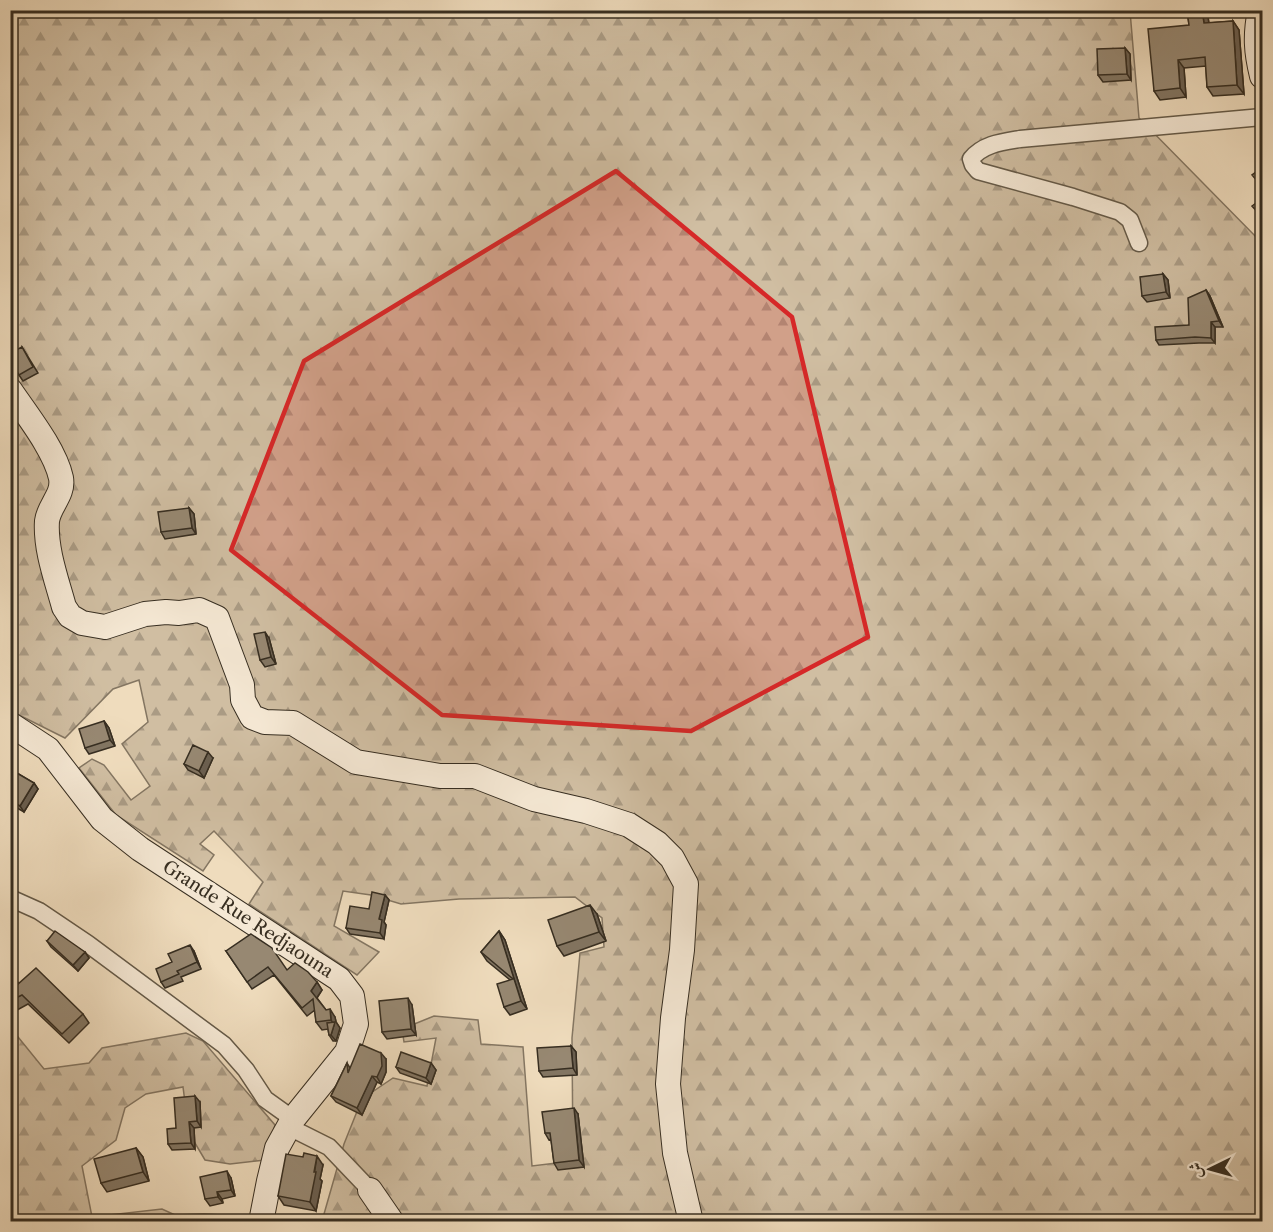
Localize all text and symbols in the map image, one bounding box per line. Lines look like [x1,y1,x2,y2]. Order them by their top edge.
street label: Grande Rue Redjaouna [158,855,338,983]
north arrow [1180,1139,1240,1199]
text: ش [1184,1162,1206,1179]

